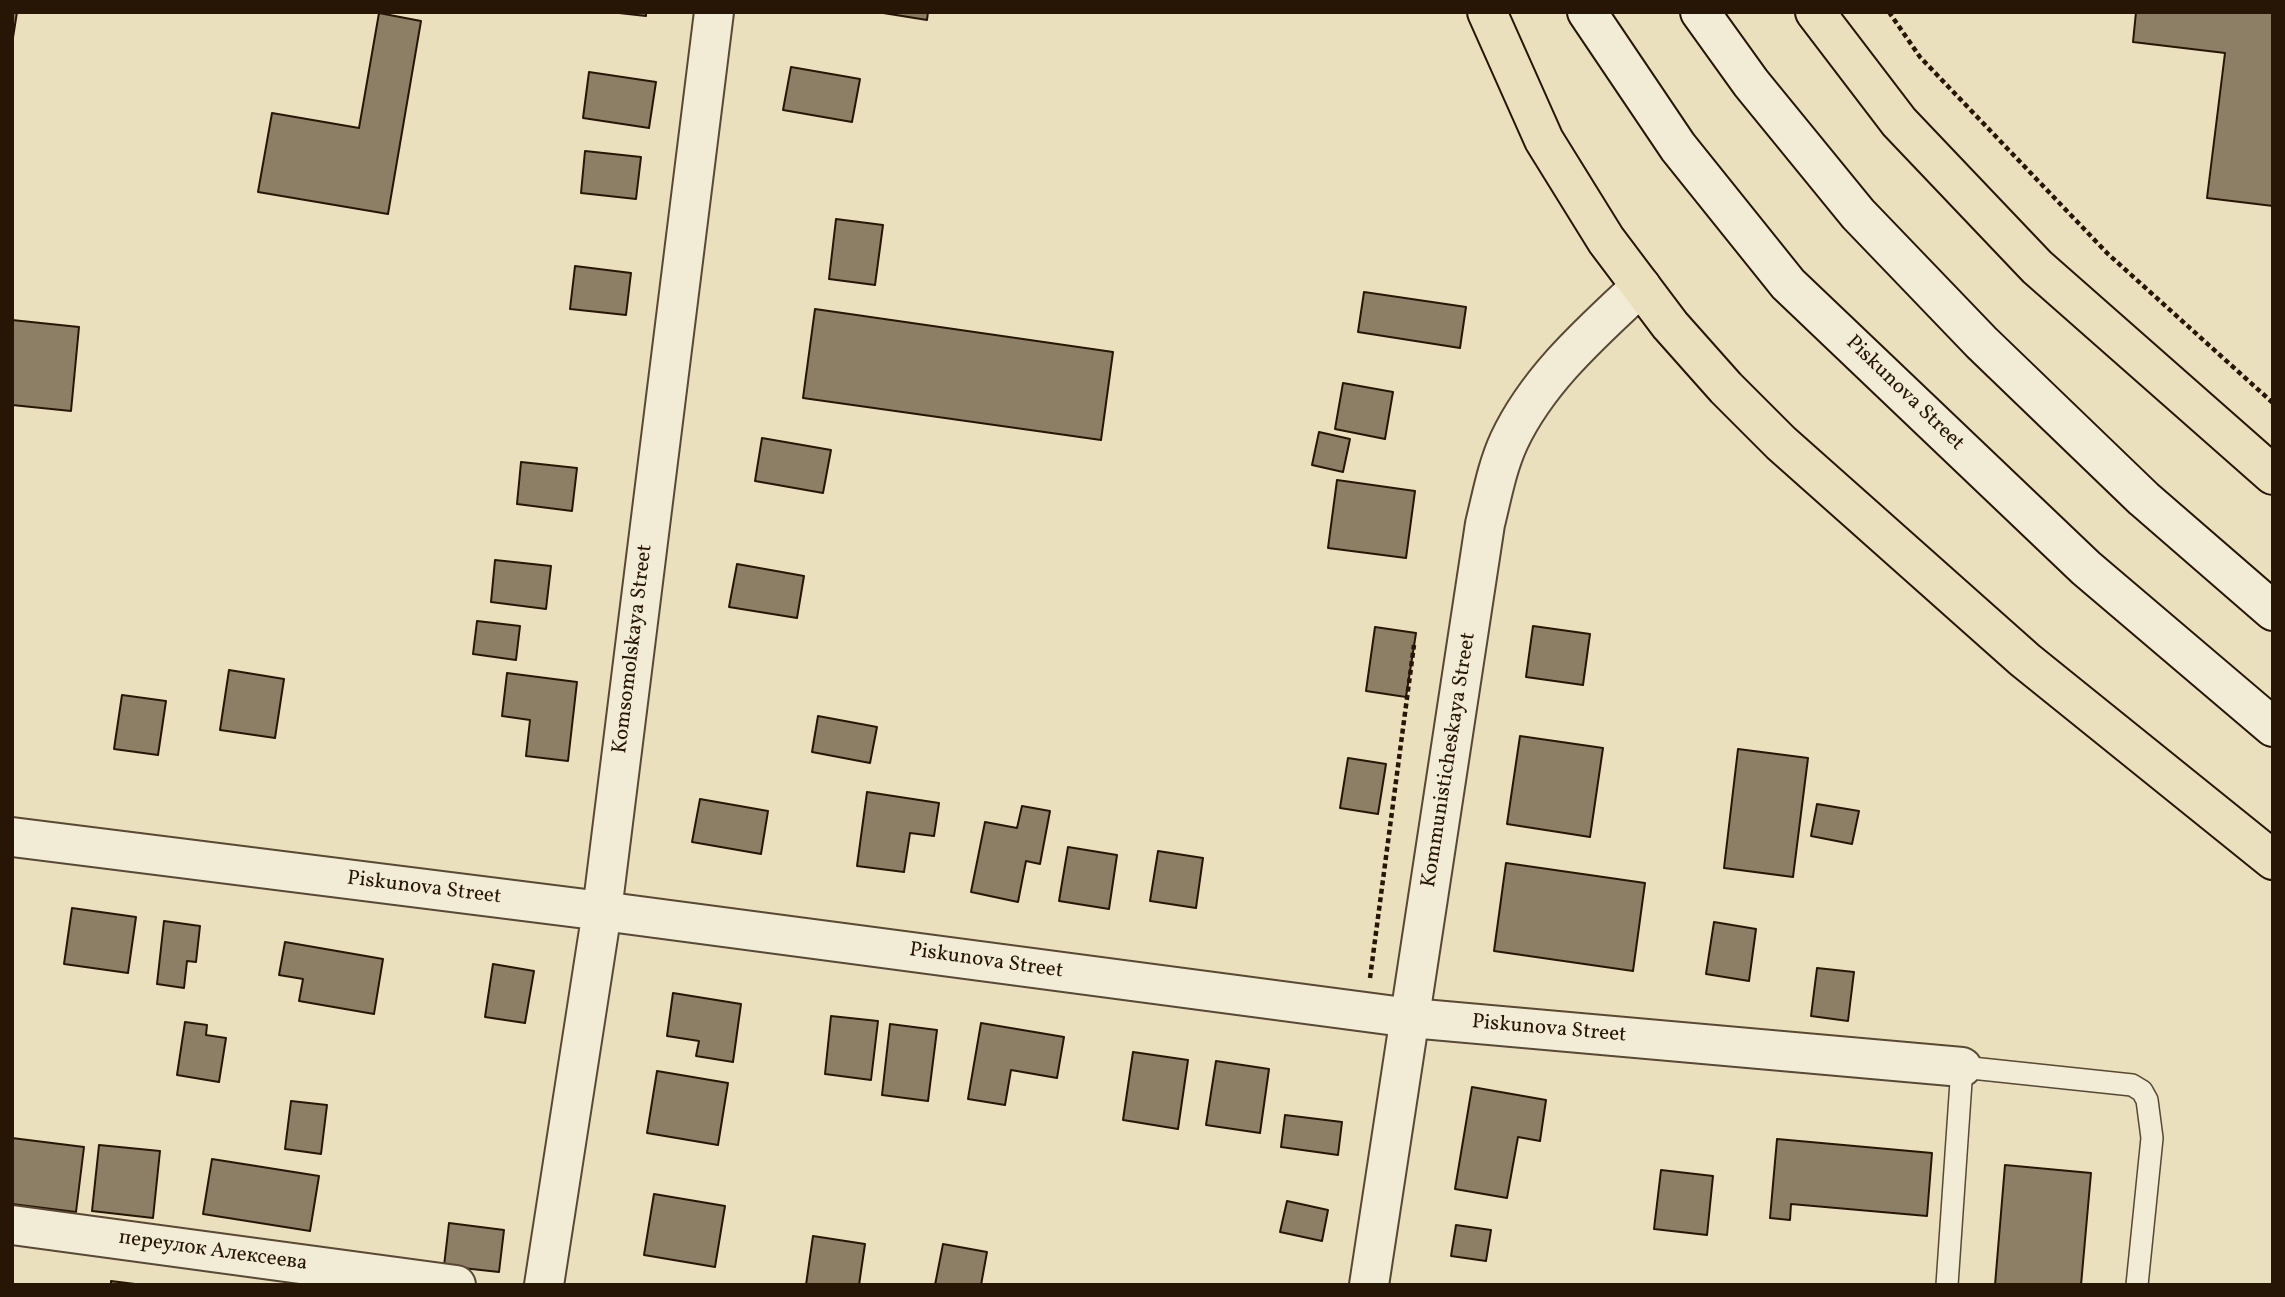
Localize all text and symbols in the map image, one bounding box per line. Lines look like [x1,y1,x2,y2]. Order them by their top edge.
street label: Piskunova Street [1839,331,1969,457]
street label: Komsomolskaya Street [609,543,659,755]
street label: Kommunisticheskaya Street [1417,631,1483,889]
street label: Piskunova Street [346,867,502,911]
street label: Piskunova Street [907,939,1065,985]
street label: Piskunova Street [1471,1011,1627,1049]
street label: переулок Алексеева [117,1226,309,1278]

